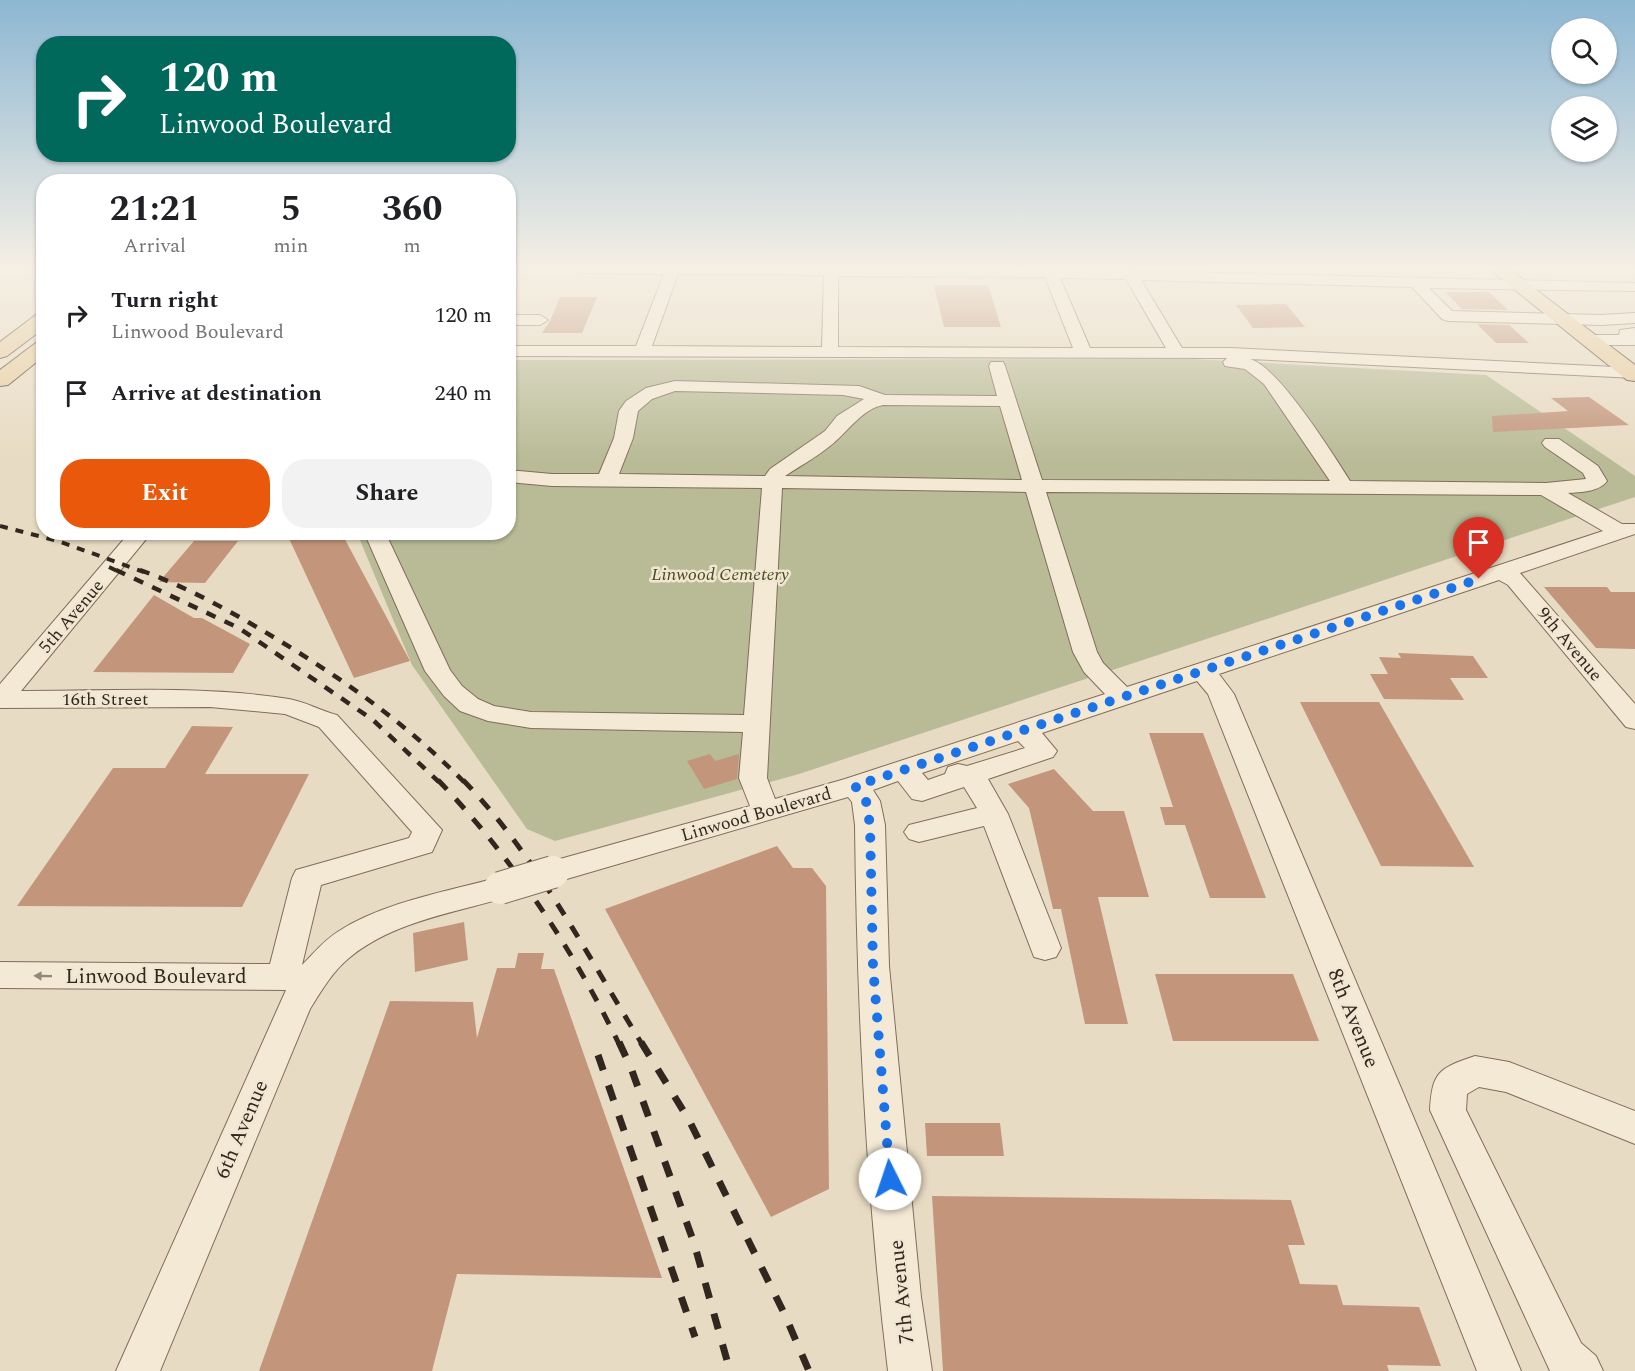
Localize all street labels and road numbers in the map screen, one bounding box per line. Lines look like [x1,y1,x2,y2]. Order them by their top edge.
street label: 5th Avenue [32,573,111,659]
street label: 9th Avenue [1530,601,1609,687]
street label: 16th Street [62,686,148,713]
street label: Linwood Boulevard [678,780,835,849]
street label: Linwood Boulevard [65,961,247,993]
street label: 8th Avenue [1319,964,1388,1073]
street label: 6th Avenue [207,1075,277,1184]
street label: 7th Avenue [881,1238,923,1346]

